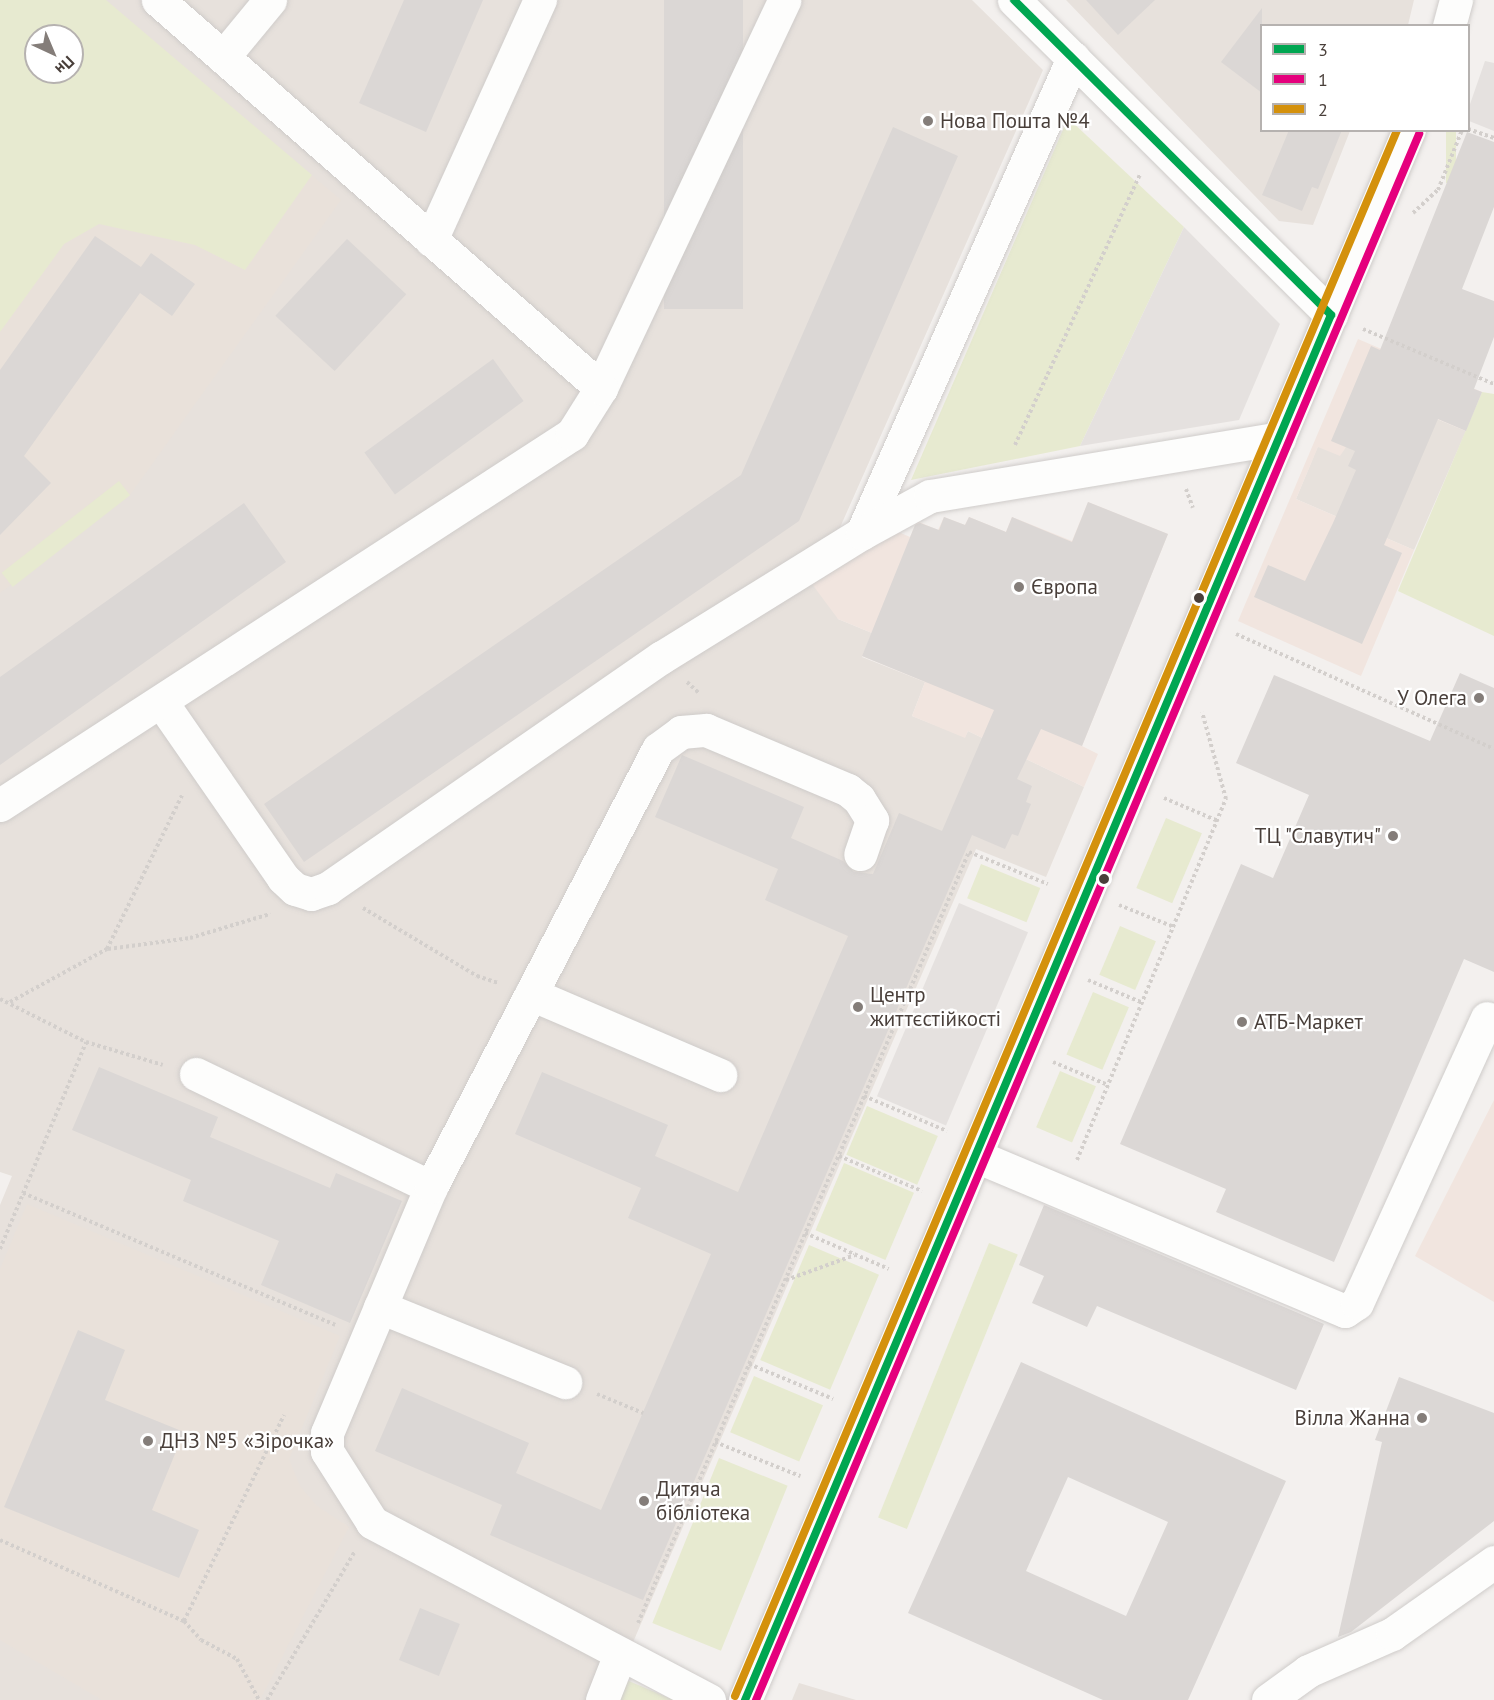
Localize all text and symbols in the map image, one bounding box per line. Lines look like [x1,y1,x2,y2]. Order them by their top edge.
north arrow [24,24,84,84]
legend [1260,24,1470,132]
text: 3 [1318,38,1328,61]
text: Пн [51,52,79,79]
text: 1 [1318,68,1328,91]
text: 2 [1318,98,1328,121]
place label: Нова Пошта №4 [940,108,1090,134]
marker: Нова Пошта №4 [921,114,935,128]
place label: Європа [1031,574,1098,600]
marker: Європа [1012,580,1026,594]
unlabelled marker [1193,592,1205,604]
place label: У Олега [1397,685,1467,711]
marker: У Олега [1472,691,1486,705]
place label: ТЦ "Славутич" [1253,823,1381,849]
marker: ТЦ "Славутич" [1386,829,1400,843]
unlabelled marker [1098,873,1110,885]
place label: Центр життєстійкості [870,982,1001,1032]
marker: Центр життєстійкості [851,1000,865,1014]
place label: АТБ-Маркет [1254,1009,1363,1035]
marker: АТБ-Маркет [1235,1015,1249,1029]
place label: Вілла Жанна [1295,1405,1410,1431]
marker: Вілла Жанна [1415,1411,1429,1425]
place label: ДНЗ №5 «Зірочка» [160,1428,334,1454]
marker: ДНЗ №5 «Зірочка» [141,1434,155,1448]
place label: Дитяча бібліотека [656,1476,750,1526]
marker: Дитяча бібліотека [637,1494,651,1508]

